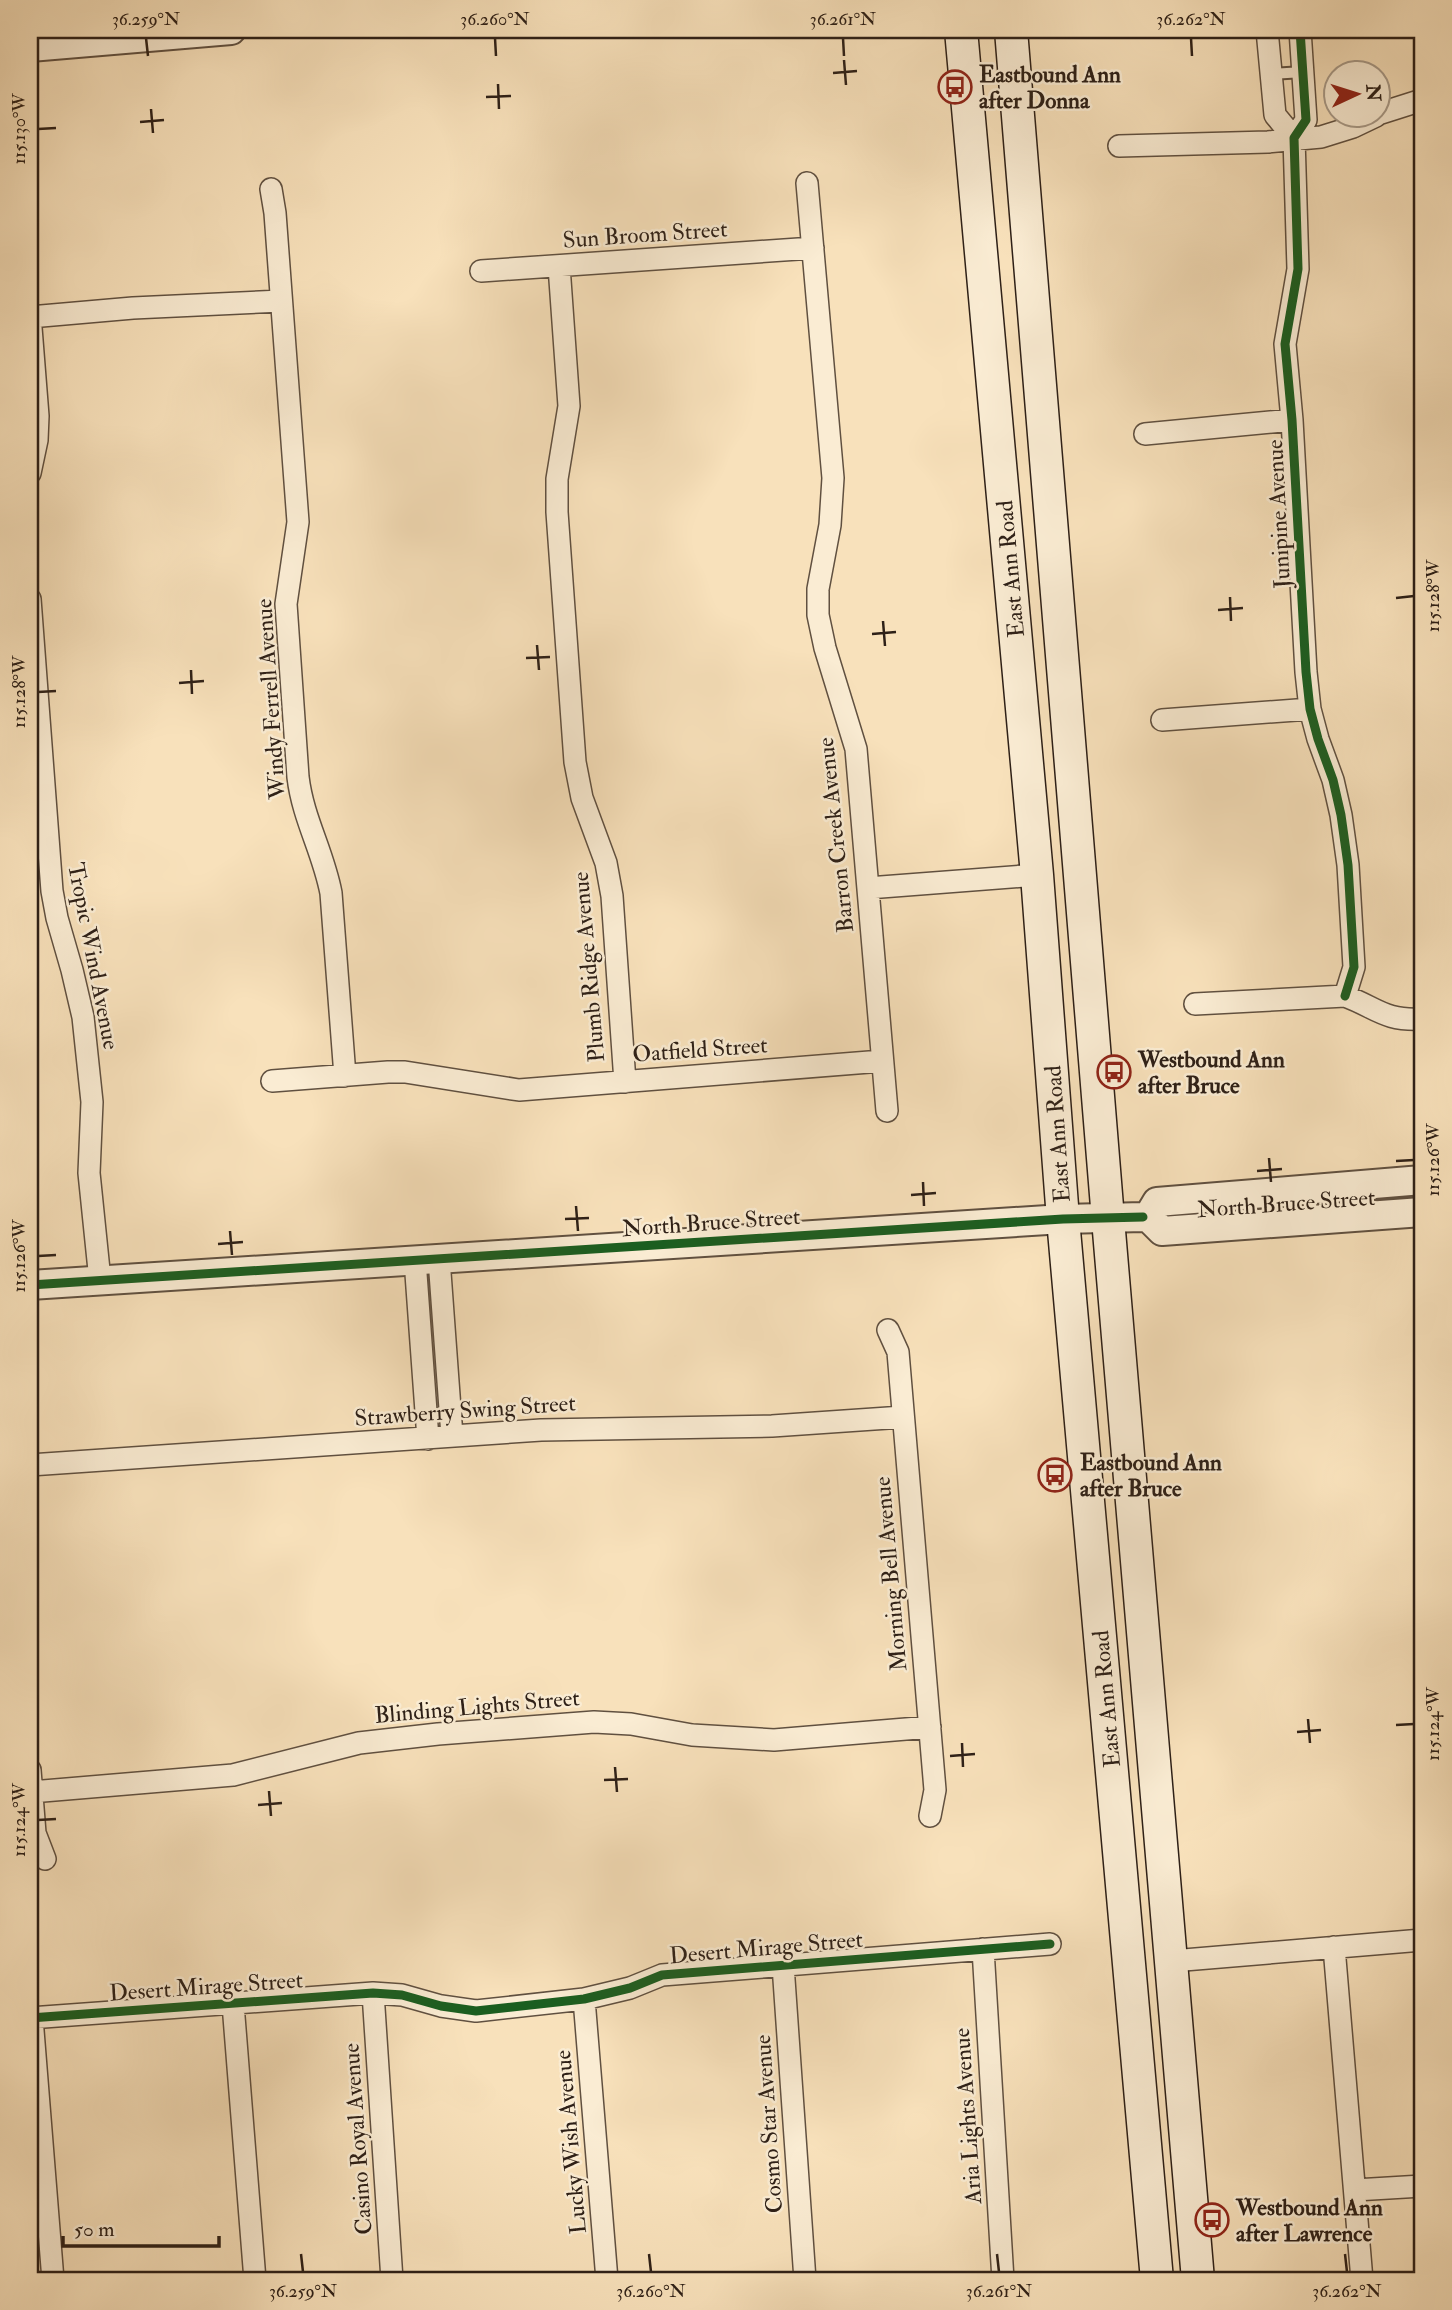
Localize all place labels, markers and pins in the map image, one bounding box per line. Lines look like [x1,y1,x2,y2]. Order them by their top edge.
place label: Eastbound Ann after Donna [979,60,1121,115]
bus stop icon: Eastbound Ann after Donna [936,68,974,106]
place label: Westbound Ann after Bruce [1137,1045,1285,1100]
bus stop icon: Westbound Ann after Bruce [1095,1053,1133,1091]
place label: Eastbound Ann after Bruce [1080,1448,1222,1503]
bus stop icon: Eastbound Ann after Bruce [1036,1456,1074,1494]
place label: Westbound Ann after Lawrence [1235,2193,1383,2248]
bus stop icon: Westbound Ann after Lawrence [1193,2201,1231,2239]

